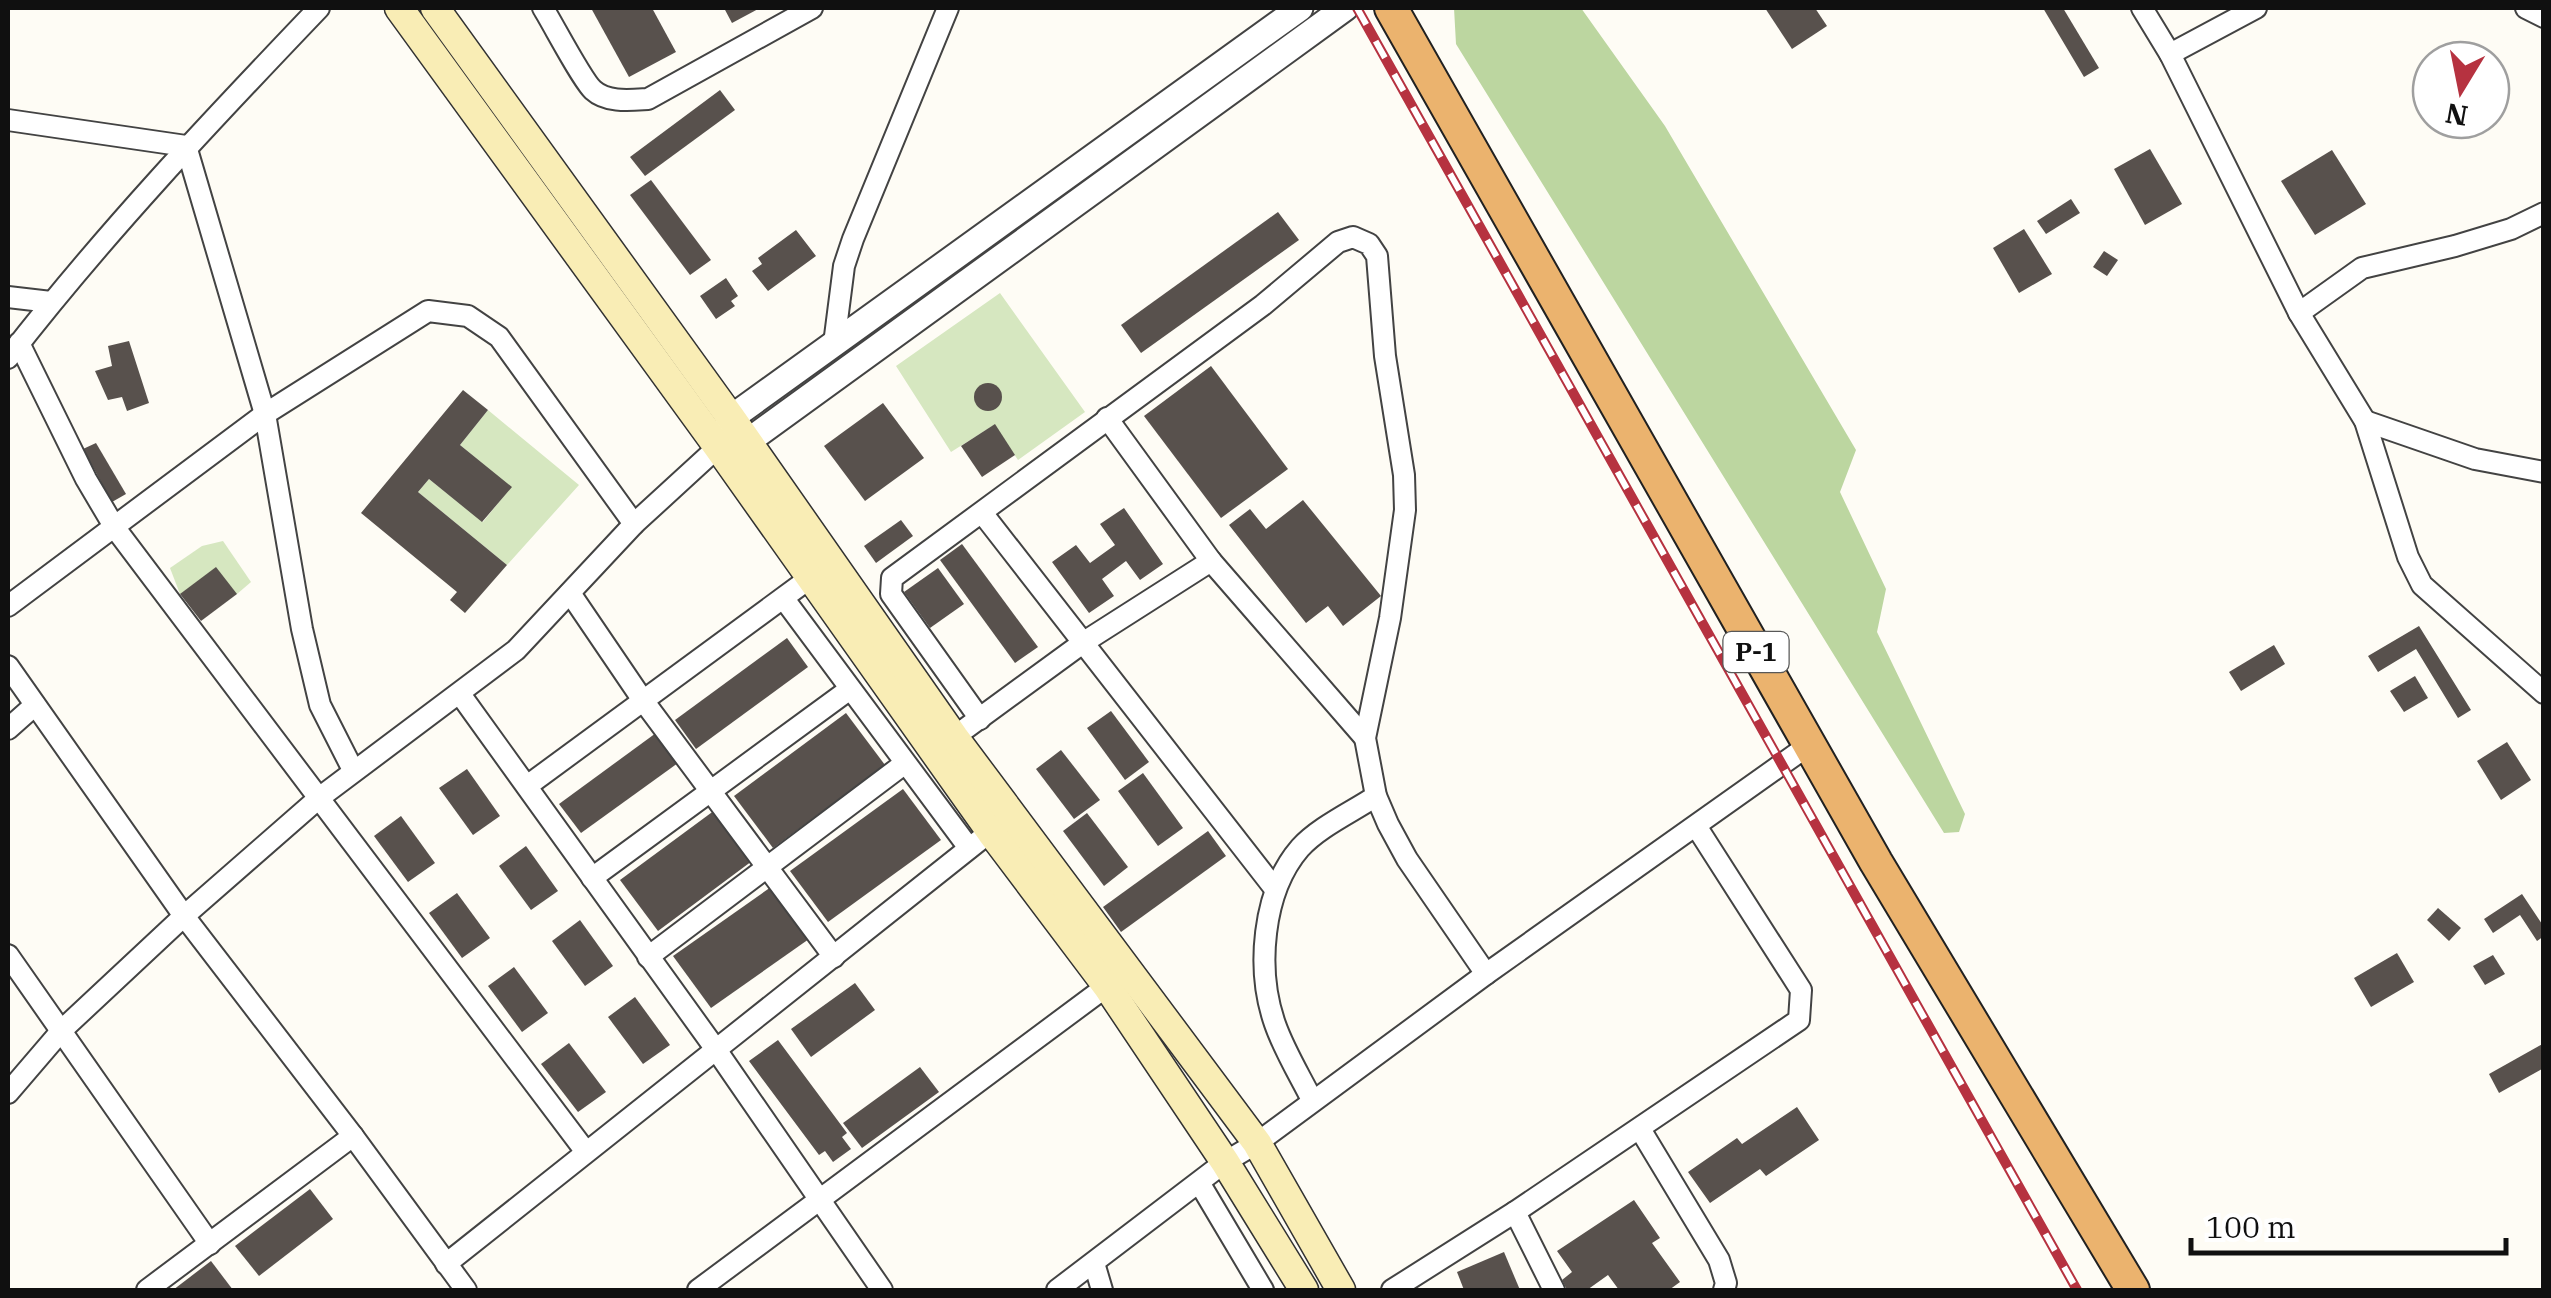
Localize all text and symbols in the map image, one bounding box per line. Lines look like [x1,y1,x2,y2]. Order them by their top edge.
north arrow [2411,40,2511,140]
text: N [2442,95,2471,135]
road number: P-1 [1724,632,1788,672]
scale bar [2191,1193,2506,1255]
text: 100 m [2206,1207,2296,1246]

